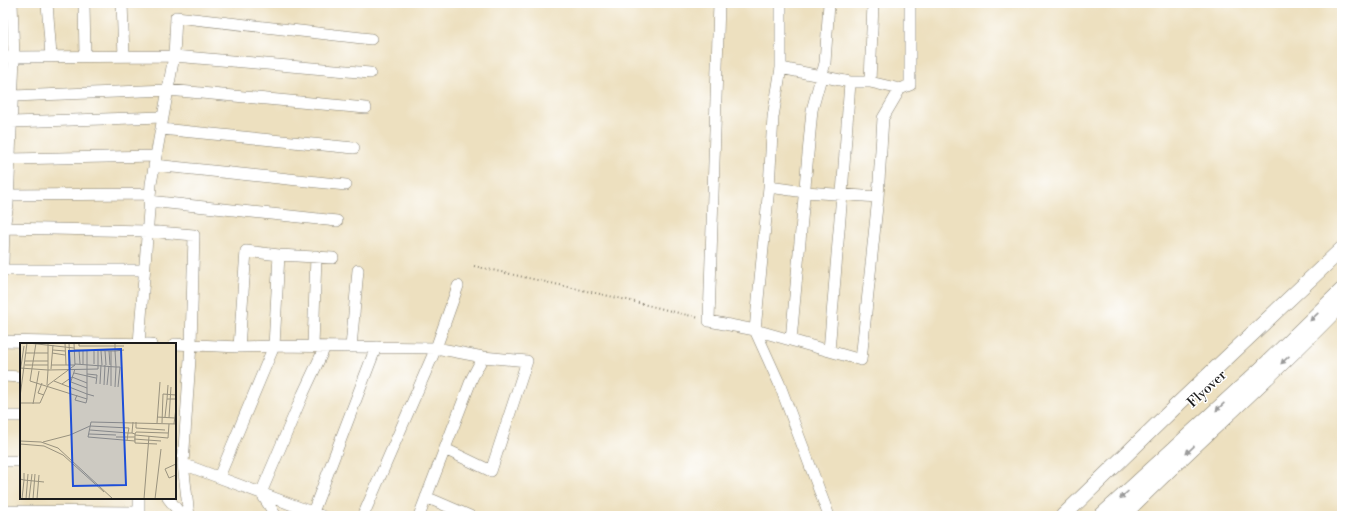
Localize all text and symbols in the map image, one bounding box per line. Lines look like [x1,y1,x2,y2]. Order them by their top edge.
one-way arrow [1309,312,1319,322]
inset map [20,343,176,499]
one-way arrow [1280,356,1290,365]
street label: Flyover [1184,366,1230,412]
one-way arrow [1215,402,1225,411]
one-way arrow [1185,445,1195,454]
one-way arrow [1119,490,1129,499]

